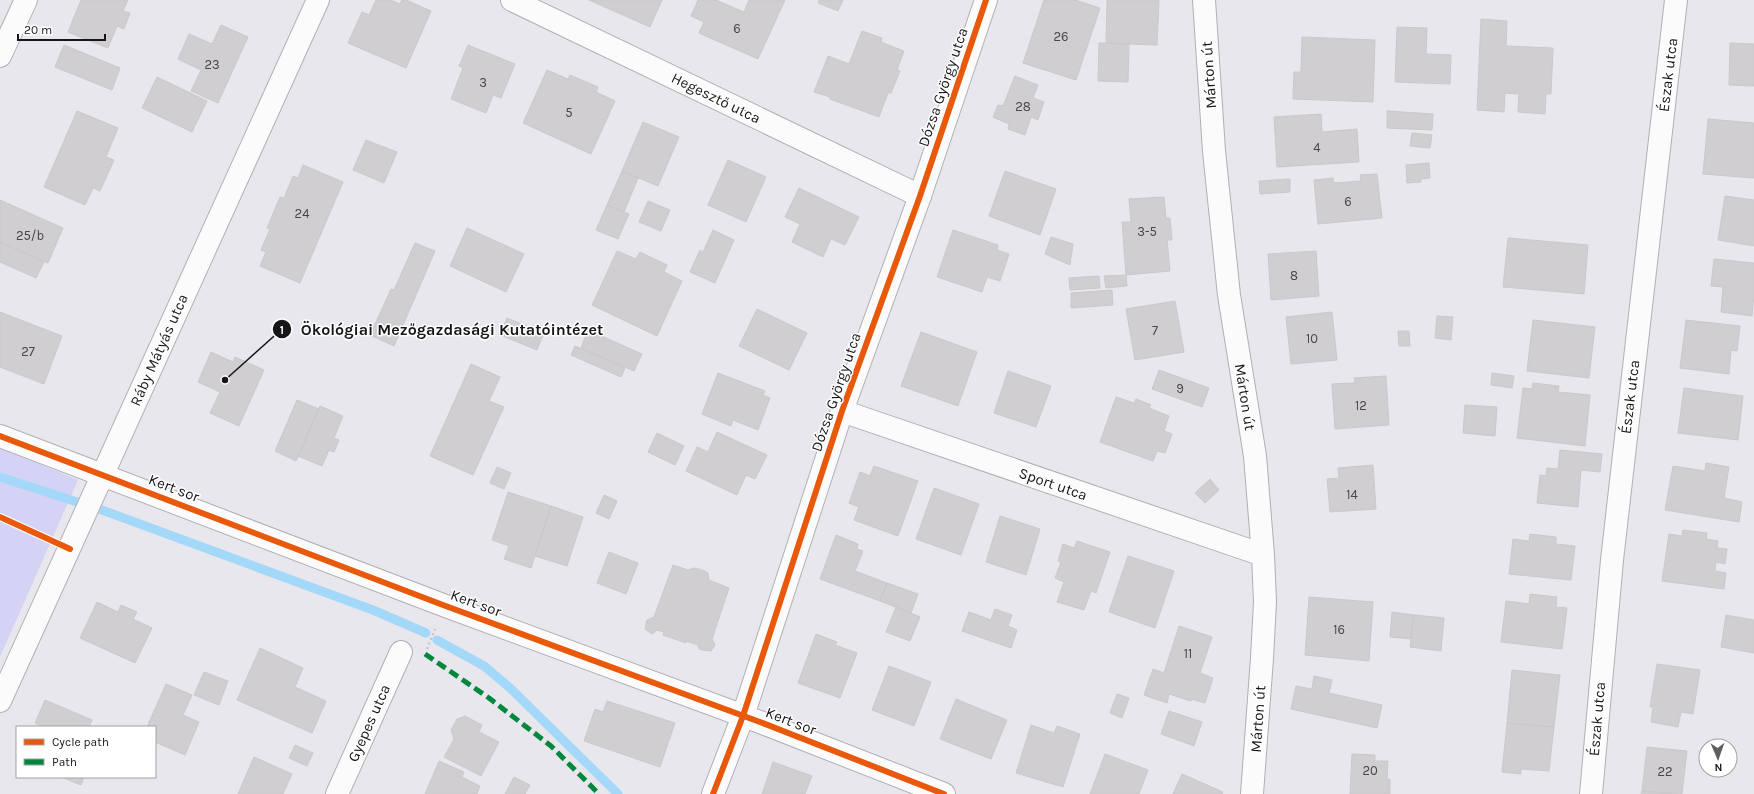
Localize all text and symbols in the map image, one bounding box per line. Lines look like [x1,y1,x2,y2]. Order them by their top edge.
scale bar [18,16,105,42]
house number: 6 [733,21,741,36]
text: 20 m [24,23,52,37]
street label: Dózsa György utca [914,25,972,149]
house number: 26 [1054,29,1068,44]
street label: Észak utca [1655,37,1681,113]
street label: Márton út [1198,40,1220,109]
house number: 23 [204,57,220,72]
street label: Hegesztő utca [668,69,764,127]
house number: 3 [479,75,487,90]
house number: 28 [1015,99,1031,114]
house number: 5 [565,105,573,120]
house number: 4 [1313,140,1321,155]
house number: 6 [1344,194,1352,209]
house number: 24 [295,206,309,221]
house number: 3-5 [1137,224,1157,239]
house number: 25/b [16,228,44,243]
house number: 8 [1290,268,1298,283]
street label: Ráby Mátyás utca [126,291,192,409]
callout: Ökológiai Mezőgazdasági Kutatóintézet [272,315,611,343]
text: Ökológiai Mezőgazdasági Kutatóintézet [301,320,603,339]
text: 1 [280,323,284,337]
house number: 7 [1152,323,1158,338]
street label: Dózsa György utca [807,330,865,454]
house number: 10 [1306,331,1318,346]
house number: 27 [21,344,35,359]
street label: Észak utca [1617,359,1643,435]
street label: Márton út [1231,362,1259,432]
house number: 9 [1176,381,1184,396]
house number: 12 [1355,398,1367,413]
street label: Sport utca [1016,464,1090,504]
street label: Kert sor [146,470,202,506]
house number: 14 [1346,487,1358,502]
street label: Kert sor [448,585,504,621]
house number: 16 [1333,622,1345,637]
house number: 11 [1184,646,1192,661]
street label: Gyepes utca [344,681,394,765]
street label: Észak utca [1585,681,1609,757]
street label: Márton út [1247,684,1269,753]
street label: Kert sor [763,703,819,739]
legend [16,726,156,778]
text: Cycle path [52,735,109,749]
north arrow [1698,738,1738,778]
text: Path [52,755,77,769]
text: N [1714,761,1723,774]
house number: 20 [1362,763,1378,778]
house number: 22 [1657,764,1673,779]

